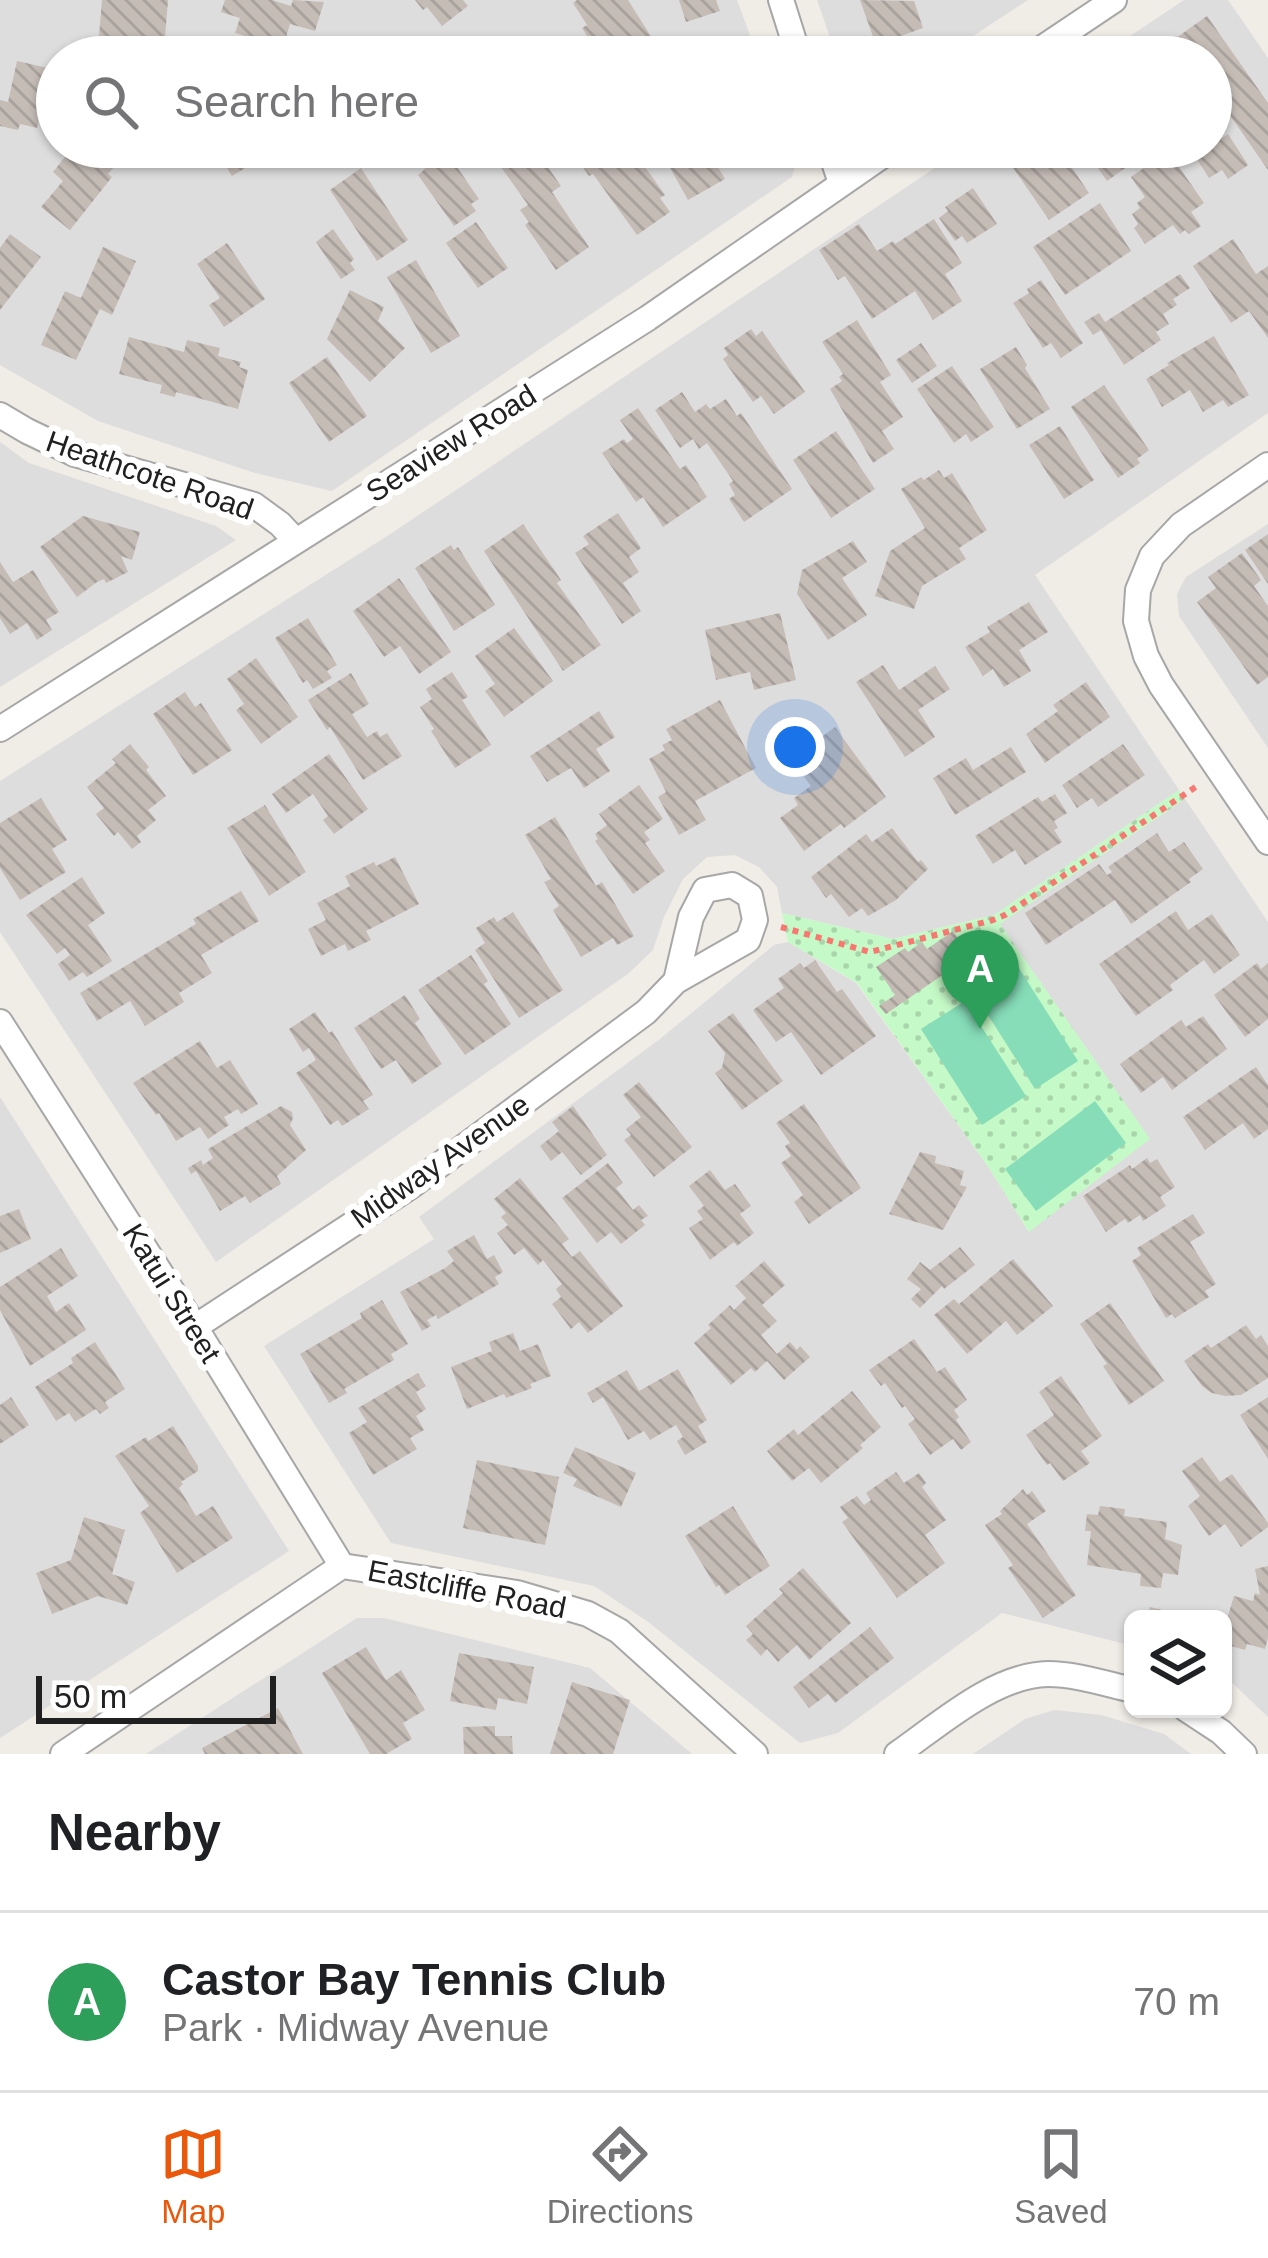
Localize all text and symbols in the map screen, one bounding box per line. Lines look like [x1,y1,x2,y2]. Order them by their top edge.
search box [36,36,1232,168]
icon: search [78,69,144,135]
text: Search here [174,76,419,127]
street label: Seaview Road [360,378,542,508]
street label: Heathcote Road [42,424,258,526]
your location [765,717,825,777]
pin: A [941,930,1019,1029]
street label: Midway Avenue [345,1087,535,1235]
street label: Katui Street [116,1218,228,1369]
street label: Eastcliffe Road [365,1554,569,1624]
map controls [1124,1610,1232,1718]
button: layers [1124,1610,1232,1718]
scale bar [36,1670,276,1723]
text: 50 m [54,1678,127,1715]
text: Nearby [48,1804,221,1861]
text: Castor Bay Tennis Club [162,1954,666,2005]
text: A [73,1980,101,2023]
text: 70 m [1133,1980,1220,2023]
text: Park · Midway Avenue [162,2006,549,2049]
tab: Map [160,2121,226,2231]
tab: Directions [547,2121,694,2231]
tab: Saved [1014,2121,1108,2231]

